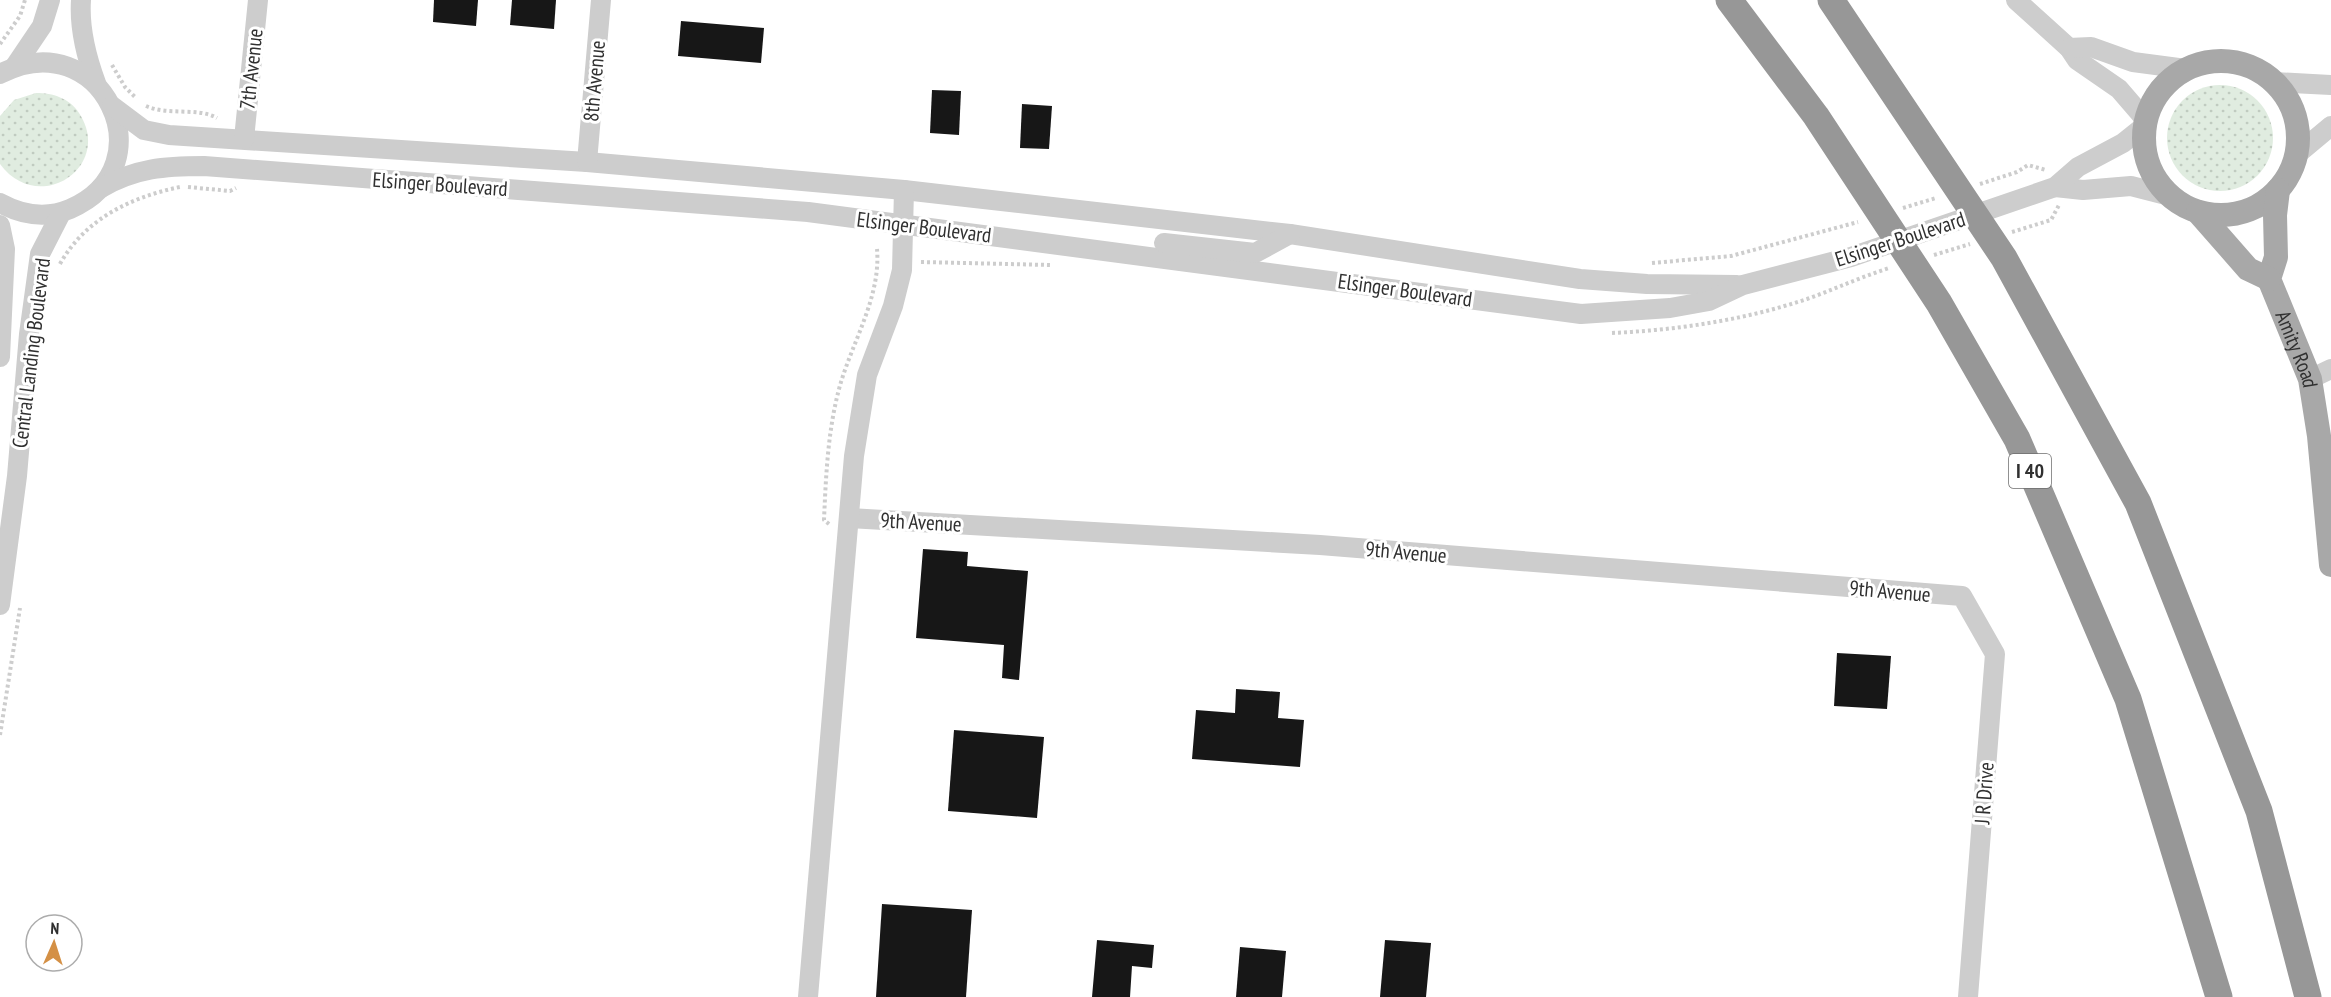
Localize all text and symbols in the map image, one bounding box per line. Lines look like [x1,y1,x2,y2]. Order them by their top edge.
street label: 7th Avenue [233,27,269,111]
street label: 8th Avenue [577,39,611,123]
street label: Elsinger Boulevard [372,166,508,202]
street label: Elsinger Boulevard [855,205,993,249]
street label: Elsinger Boulevard [1831,205,1969,273]
street label: Central Landing Boulevard [6,256,56,450]
street label: Elsinger Boulevard [1336,267,1474,313]
street label: Amity Road [2270,306,2325,389]
road number: I 40 [2009,454,2051,488]
street label: 9th Avenue [880,506,962,538]
street label: 9th Avenue [1364,535,1448,569]
street label: 9th Avenue [1848,574,1932,608]
street label: J R Drive [1968,761,2000,826]
north arrow [24,913,84,973]
text: N [50,918,60,938]

